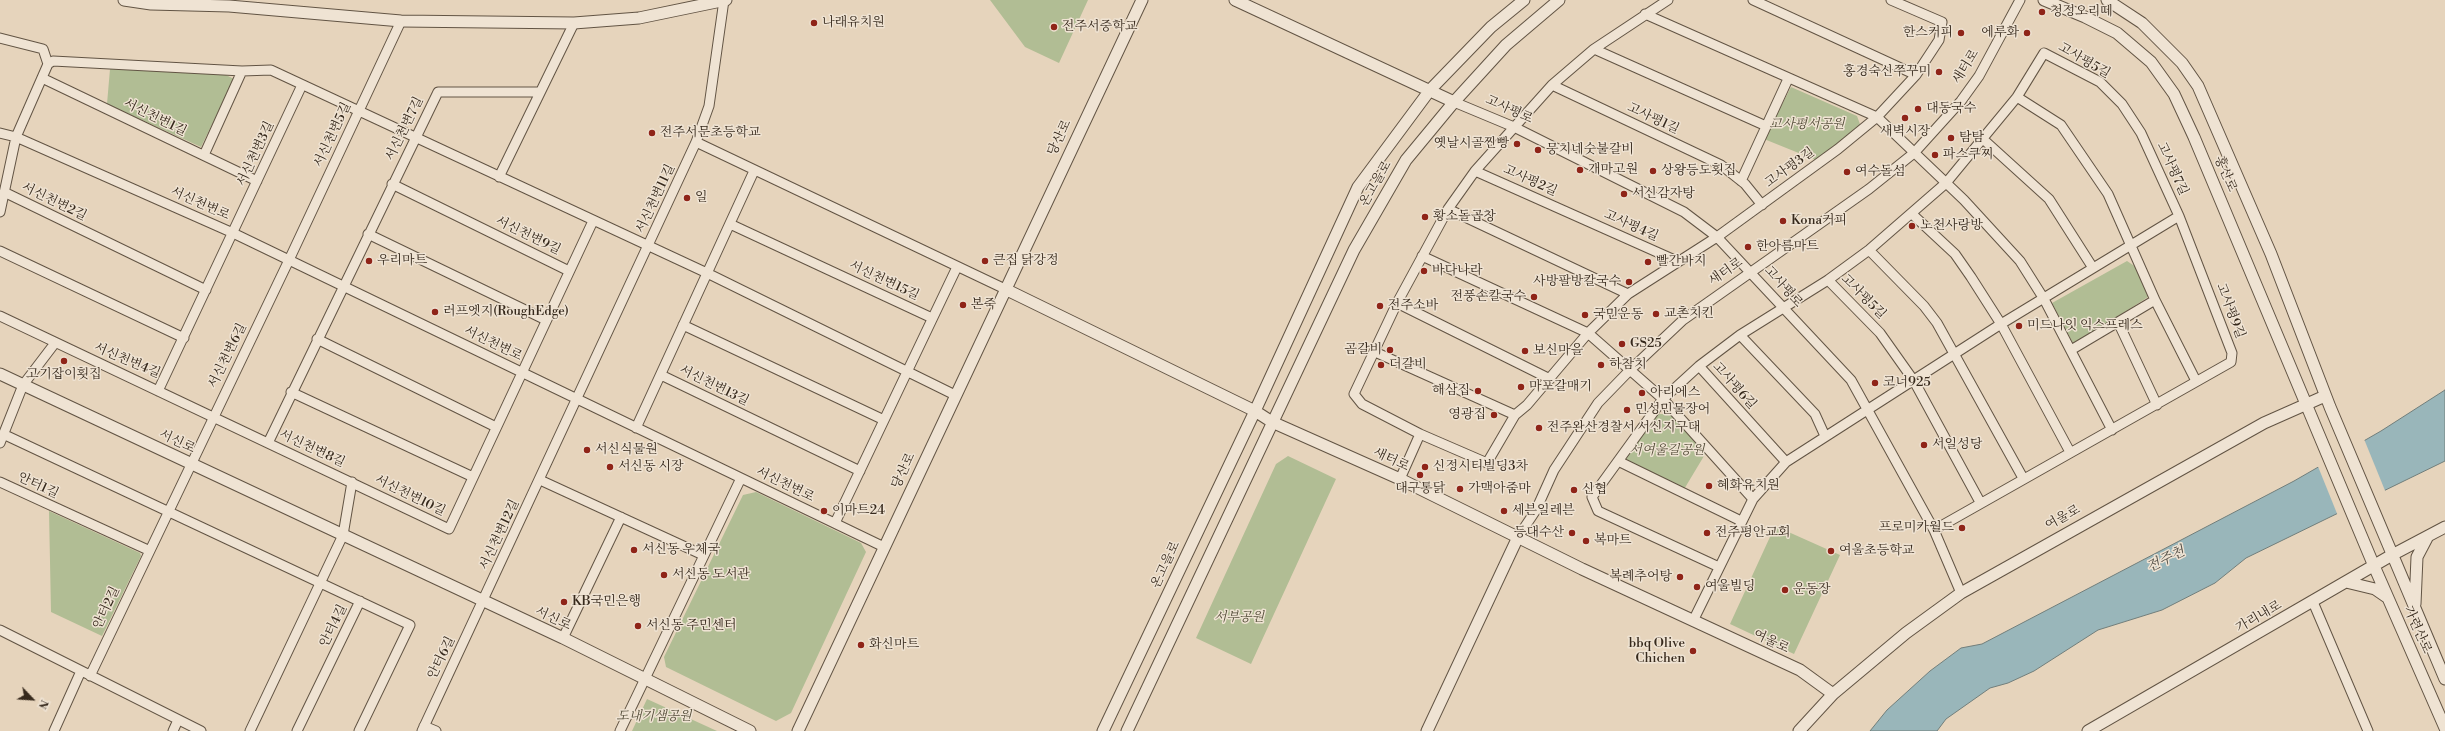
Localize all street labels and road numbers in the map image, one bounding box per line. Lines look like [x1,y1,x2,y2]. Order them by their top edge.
street label: 고사평5길 [2055,40,2113,82]
street label: 새터로 [1949,47,1983,87]
street label: 고사평로 [1483,93,1535,127]
street label: 서신천변7길 [383,94,427,164]
street label: 서신천변1길 [121,96,189,140]
street label: 서신천변5길 [311,100,355,170]
street label: 고사평1길 [1624,100,1682,138]
street label: 당산로 [1045,118,1075,158]
street label: 서신천변3길 [234,119,278,189]
street label: 고사평7길 [2153,140,2191,198]
street label: 고사평3길 [1762,145,1818,191]
street label: 홍산로 [2210,154,2240,194]
street label: 온고을로 [1357,158,1395,210]
street label: 서신천변11길 [633,162,679,236]
street label: 고사평2길 [1500,162,1560,200]
street label: 서신천변2길 [19,180,89,224]
street label: 서신천변로 [168,184,232,224]
street label: 고사평4길 [1601,207,1661,245]
street label: 서신천변9길 [493,214,563,258]
street label: 새터로 [1706,255,1746,289]
street label: 서신천변15길 [846,258,922,304]
street label: 고사평로 [1760,263,1806,311]
street label: 고사평5길 [1837,271,1889,323]
street label: 고사평9길 [2212,281,2248,341]
street label: 서신천변6길 [206,321,250,391]
street label: 서신천변로 [461,323,525,365]
street label: 서신천변4길 [91,340,163,382]
street label: 고사평6길 [1709,359,1759,413]
street label: 서신천변13길 [677,362,751,410]
street label: 서신로 [157,427,197,457]
street label: 서신천변8길 [277,427,347,471]
street label: 새터로 [1371,445,1411,475]
street label: 당산로 [889,451,919,491]
street label: 서신천변로 [753,464,817,506]
street label: 안터1길 [15,470,61,502]
street label: 서신천변10길 [372,472,448,520]
street label: 서신천변12길 [477,497,523,573]
street label: 여울로 [2043,502,2083,534]
street label: 온고을로 [1148,539,1184,591]
street label: 안터2길 [90,584,124,632]
street label: 가리내로 [2233,598,2285,636]
street label: 안터4길 [317,602,351,650]
street label: 서신로 [533,604,573,634]
street label: 가련산로 [2400,604,2434,656]
street label: 여울로 [1751,627,1791,657]
street label: 안터6길 [425,634,459,682]

